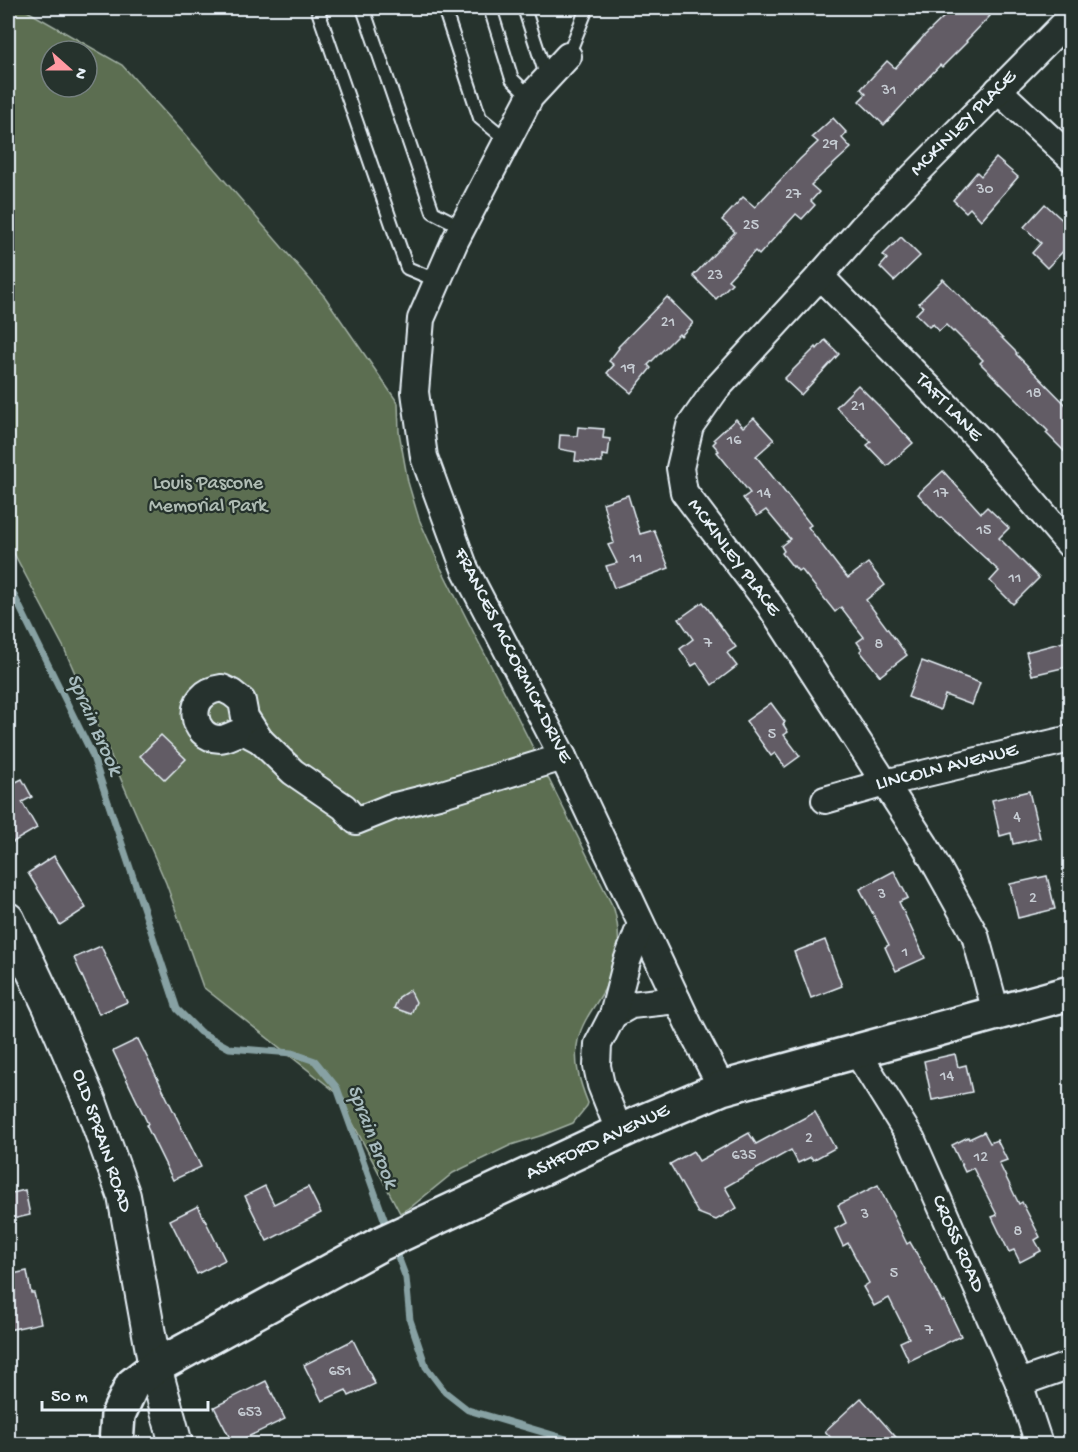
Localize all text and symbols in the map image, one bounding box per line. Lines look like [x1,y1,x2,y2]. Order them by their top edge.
north arrow [39,39,99,99]
text: N [69,65,90,82]
street label: MCKINLEY PLACE [906,65,1023,182]
house number: 31 [881,82,896,101]
house number: 29 [822,136,838,155]
house number: 30 [975,181,994,200]
house number: 27 [785,186,802,205]
house number: 25 [743,217,759,236]
house number: 23 [707,267,723,286]
house number: 21 [661,314,675,333]
house number: 19 [620,360,635,379]
street label: TAFT LANE [909,368,987,448]
house number: 18 [1025,385,1042,404]
house number: 21 [851,398,865,417]
house number: 16 [726,432,742,451]
park label: Louis Pascone Memorial Park [149,473,269,519]
house number: 14 [756,485,771,504]
house number: 17 [933,485,949,504]
street label: MCKINLEY PLACE [681,495,785,622]
house number: 15 [976,522,991,541]
street label: FRANCES MCCORMICK DRIVE [447,544,577,769]
house number: 11 [629,550,642,569]
house number: 11 [1008,570,1021,589]
house number: 7 [703,635,713,654]
house number: 8 [875,636,884,655]
water label: Sprain Brook [60,671,127,782]
house number: 5 [768,726,776,745]
street label: LINCOLN AVENUE [874,739,1022,797]
house number: 4 [1013,809,1021,828]
house number: 3 [877,886,886,905]
house number: 2 [1029,890,1037,909]
house number: 1 [901,944,908,963]
street label: OLD SPRAIN ROAD [66,1066,137,1216]
house number: 14 [939,1068,954,1087]
water label: Sprain Brook [340,1082,403,1194]
street label: ASHFORD AVENUE [523,1099,675,1186]
house number: 2 [805,1130,813,1149]
house number: 635 [732,1147,756,1166]
house number: 12 [973,1149,988,1168]
street label: CROSS ROAD [925,1192,989,1297]
house number: 3 [860,1206,869,1225]
house number: 8 [1014,1223,1023,1242]
house number: 5 [890,1265,898,1284]
house number: 7 [924,1322,934,1341]
house number: 651 [329,1363,351,1382]
scale bar [42,1374,208,1412]
text: 50 m [51,1387,88,1408]
house number: 653 [238,1404,262,1423]

